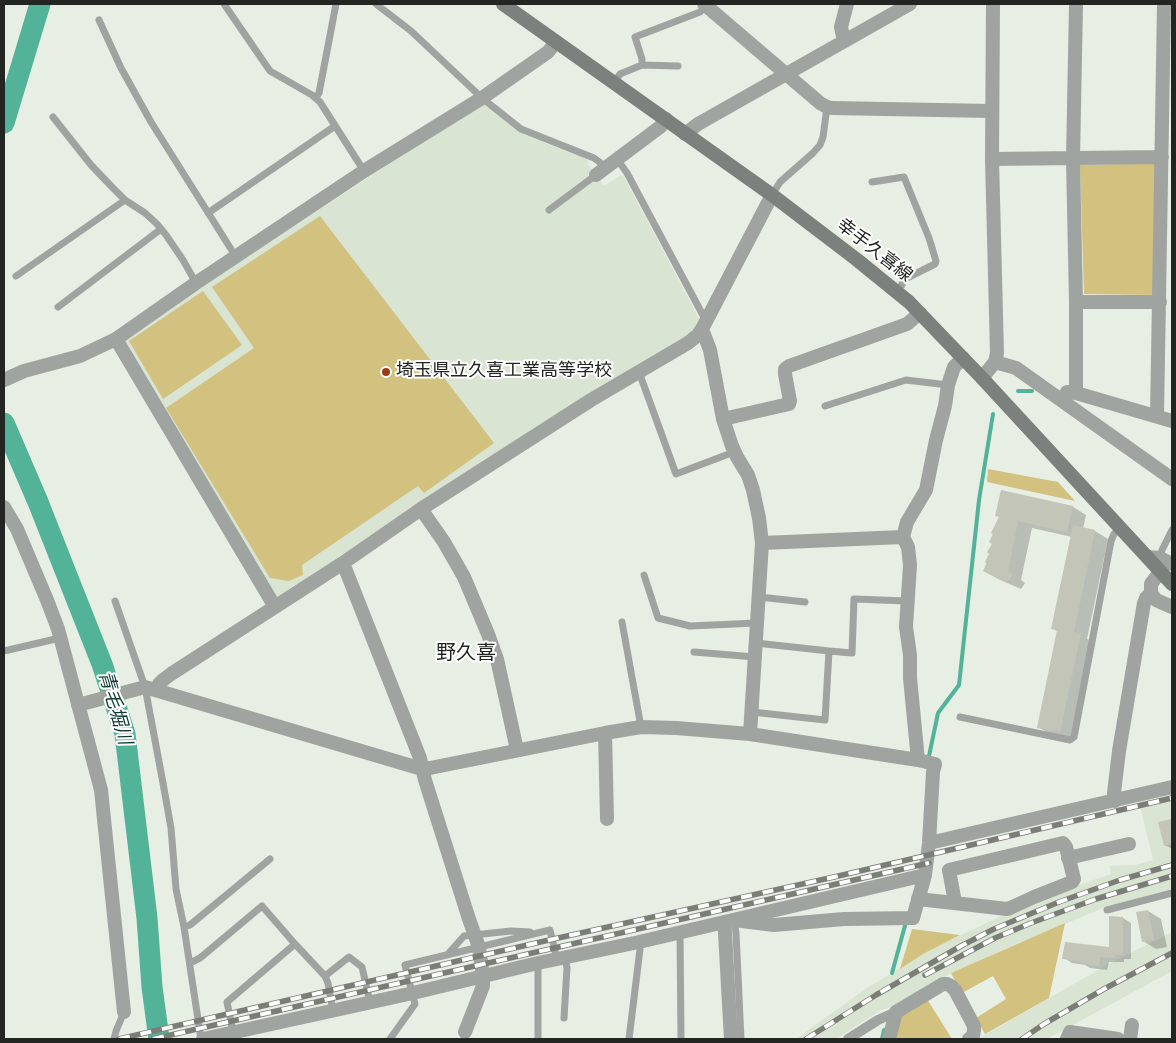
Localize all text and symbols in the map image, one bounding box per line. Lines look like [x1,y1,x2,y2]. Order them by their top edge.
street label: 幸手久喜線 [832,215,916,287]
place label: 埼玉県立久喜工業高等学校 [396,361,612,383]
marker: 埼玉県立久喜工業高等学校 [380,366,392,378]
district label: 野久喜 [436,642,496,666]
water label: 青毛堀川 [93,668,135,748]

